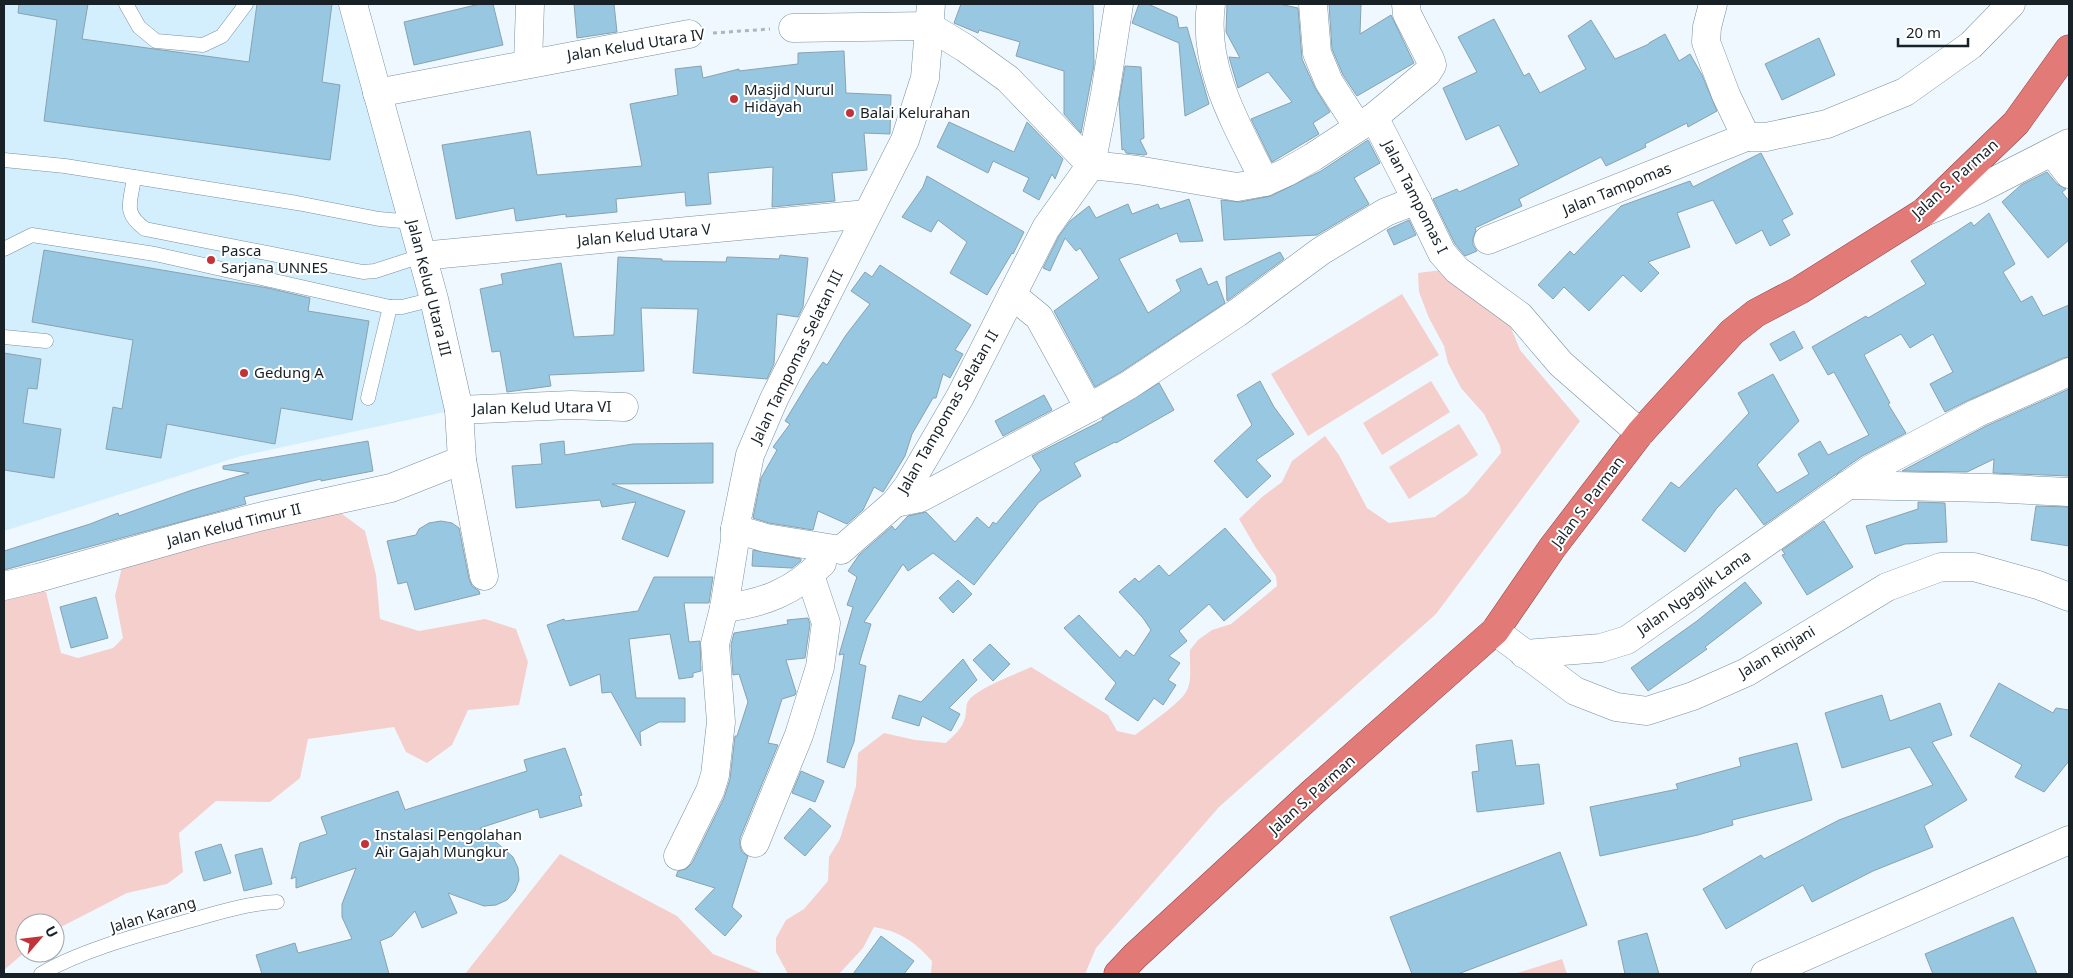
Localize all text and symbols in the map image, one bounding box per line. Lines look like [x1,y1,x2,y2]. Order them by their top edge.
scale bar [1898,15,1968,47]
text: 20 m [1906,22,1941,42]
street label: Jalan Kelud Utara IV [564,23,706,65]
place label: Masjid Nurul Hidayah [744,79,834,116]
marker: Masjid Nurul Hidayah [728,93,740,105]
place label: Balai Kelurahan [860,102,970,122]
marker: Balai Kelurahan [844,107,856,119]
street label: Jalan S. Parman [1905,134,2002,224]
street label: Jalan Tampomas I [1378,135,1453,257]
street label: Jalan Tampomas [1557,157,1674,220]
street label: Jalan Kelud Utara III [403,215,457,358]
street label: Jalan Kelud Utara V [574,218,712,250]
place label: Pasca Sarjana UNNES [221,240,328,277]
marker: Pasca Sarjana UNNES [205,254,217,266]
street label: Jalan Tampomas Selatan III [744,267,847,448]
street label: Jalan Tampomas Selatan II [891,326,1002,499]
place label: Gedung A [254,362,324,382]
marker: Gedung A [238,367,250,379]
street label: Jalan Kelud Utara VI [470,396,612,418]
street label: Jalan S. Parman [1545,452,1628,553]
street label: Jalan Kelud Timur II [163,498,303,551]
street label: Jalan Ngaglik Lama [1631,545,1754,640]
street label: Jalan Rinjani [1733,620,1818,683]
street label: Jalan S. Parman [1262,750,1359,840]
place label: Instalasi Pengolahan Air Gajah Mungkur [375,824,522,861]
marker: Instalasi Pengolahan Air Gajah Mungkur [359,838,371,850]
street label: Jalan Karang [106,892,198,937]
north arrow [15,913,65,963]
text: U [41,923,63,941]

